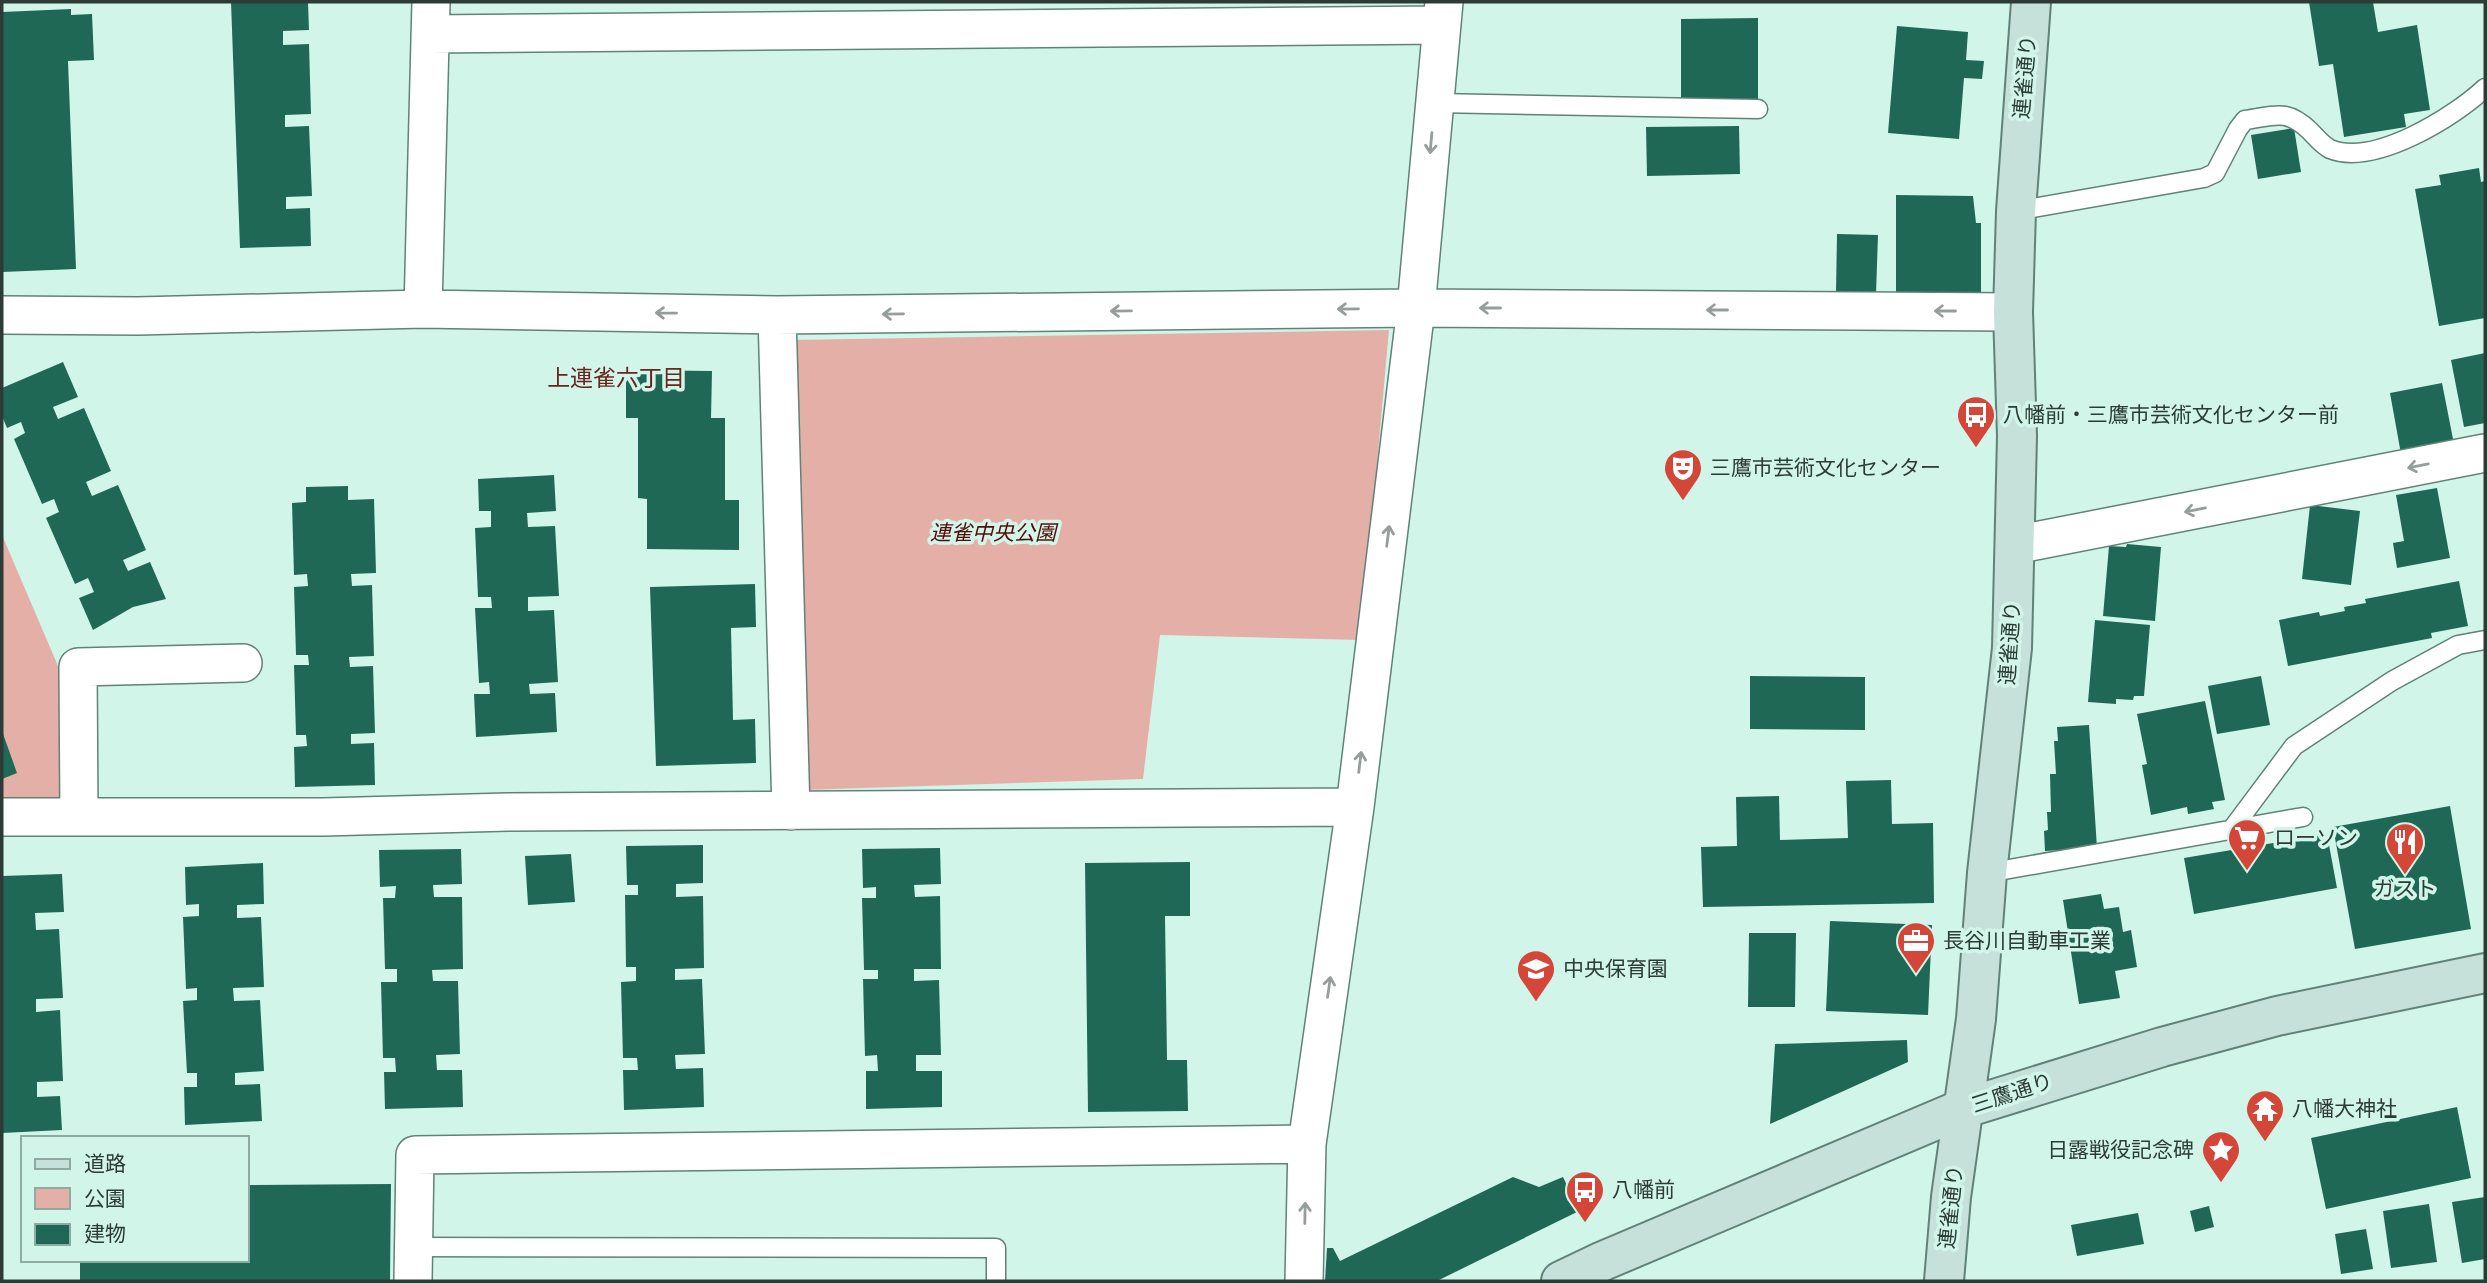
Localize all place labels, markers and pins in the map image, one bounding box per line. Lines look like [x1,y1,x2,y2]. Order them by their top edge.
bus stop icon: 八幡前・三鷹市芸術文化センター前 [1955,394,1997,449]
place label: 八幡前・三鷹市芸術文化センター前 [2003,398,2339,428]
theatre icon: 三鷹市芸術文化センター [1662,447,1704,502]
place label: 三鷹市芸術文化センター [1710,451,1941,481]
supermarket icon: ローソン [2226,817,2268,872]
place label: ローソン [2274,821,2358,851]
restaurant icon: ガスト [2384,821,2426,876]
place label: ガスト [2374,872,2437,902]
office icon: 長谷川自動車工業 [1895,920,1937,975]
place label: 長谷川自動車工業 [1943,924,2111,954]
school or university icon: 中央保育園 [1515,948,1557,1003]
place label: 中央保育園 [1563,952,1668,982]
temple icon: 八幡大神社 [2244,1088,2286,1143]
place label: 八幡大神社 [2292,1092,2397,1122]
place icon: 日露戦役記念碑 [2200,1129,2242,1184]
place label: 日露戦役記念碑 [2047,1133,2194,1163]
bus stop icon: 八幡前 [1564,1169,1606,1224]
place label: 八幡前 [1612,1173,1675,1203]

